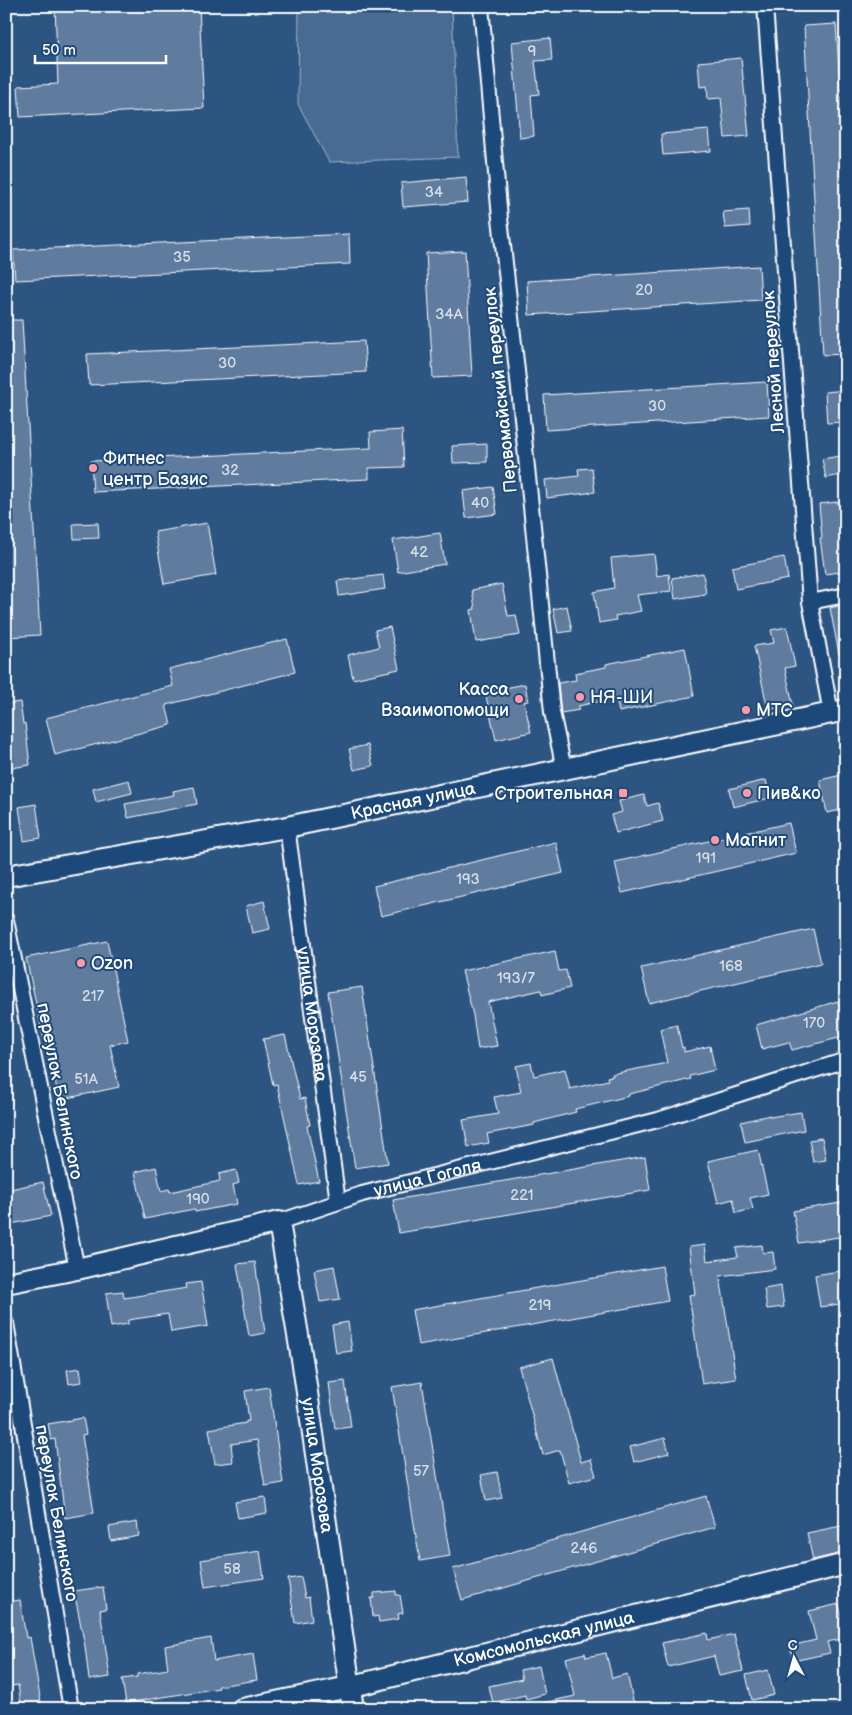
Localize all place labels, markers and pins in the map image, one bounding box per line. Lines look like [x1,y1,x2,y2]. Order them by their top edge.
place label: Фитнес центр Базис [103,448,208,490]
marker: Фитнес центр Базис [87,462,99,474]
place label: Касса Взаимопомощи [381,679,509,721]
place label: НЯ-ШИ [590,687,653,708]
marker: НЯ-ШИ [574,691,586,703]
marker: Касса Взаимопомощи [513,693,525,705]
place label: МТС [756,700,793,721]
marker: МТС [740,704,752,716]
place label: Строительная [495,783,613,804]
place label: Пив&ко [757,783,821,804]
marker: Строительная [617,787,629,799]
marker: Пив&ко [741,787,753,799]
place label: Магнит [725,830,787,851]
marker: Магнит [709,834,721,846]
place label: Ozon [91,953,133,974]
marker: Ozon [75,957,87,969]

